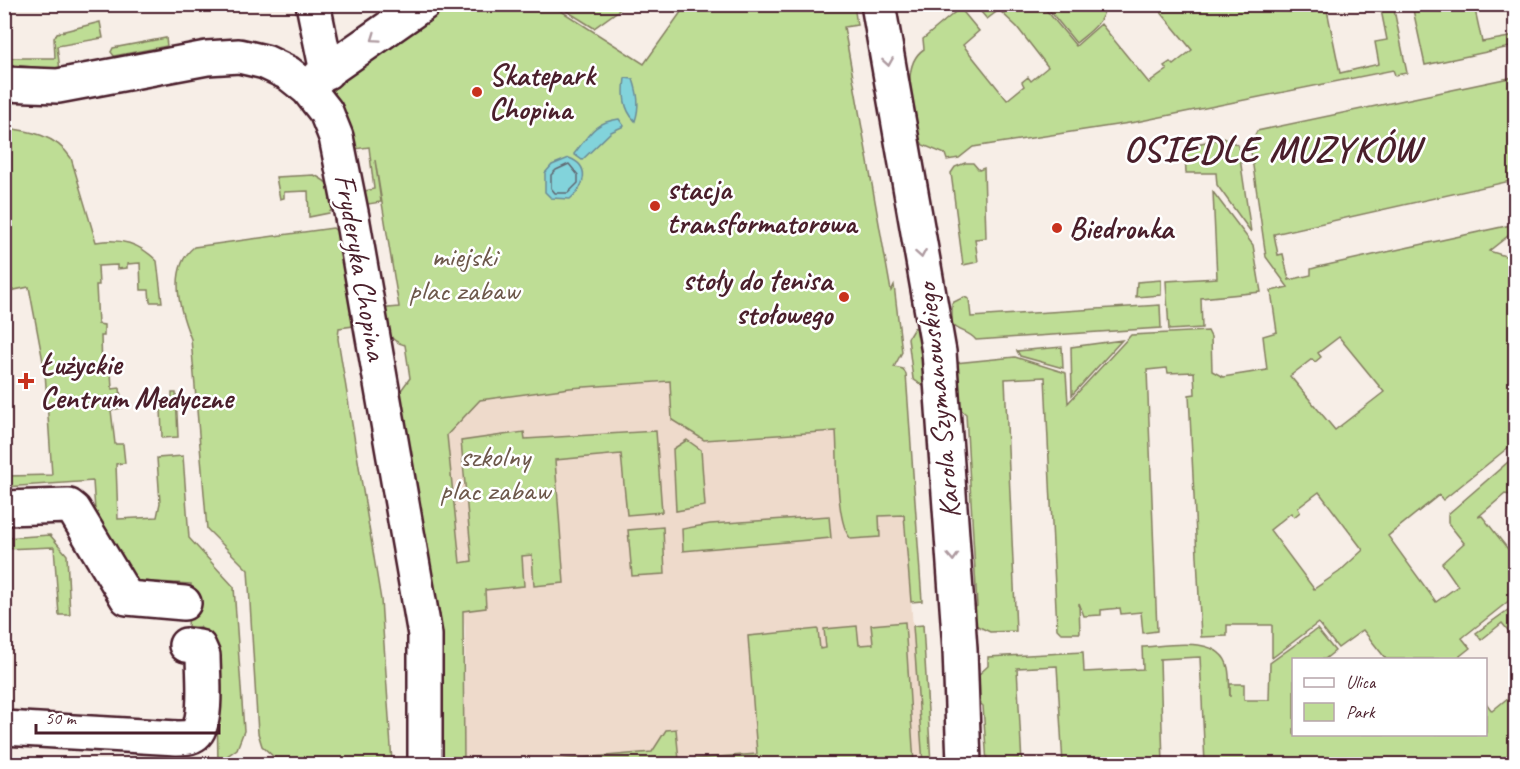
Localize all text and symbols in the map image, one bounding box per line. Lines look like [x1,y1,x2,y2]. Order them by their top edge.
one-way arrow [371,31,382,42]
place label: Skatepark Chopina [489,56,597,128]
one-way arrow [881,57,894,67]
marker: Skatepark Chopina [470,85,484,99]
district label: OSIEDLE MUZYKÓW [1124,126,1426,172]
place label: stacja transformatorowa [667,170,859,242]
street label: Fryderyka Chopina [326,171,396,365]
marker: stacja transformatorowa [648,199,662,213]
place label: Biedronka [1069,209,1176,247]
marker: Biedronka [1050,221,1064,235]
park label: miejski plac zabaw [409,237,522,309]
one-way arrow [914,250,926,259]
place label: stoły do tenisa stołowego [683,261,835,333]
street label: Karola Szymanowskiego [906,278,969,520]
marker: stoły do tenisa stołowego [837,290,851,304]
place label: Łużyckie Centrum Medyczne [40,345,236,417]
marker: Łużyckie Centrum Medyczne [17,372,35,390]
park label: szkolny plac zabaw [440,437,553,509]
one-way arrow [947,553,960,562]
legend [1292,658,1487,736]
text: Ulica [1346,671,1377,693]
scale bar [36,697,219,735]
text: Park [1346,701,1376,723]
text: 50 m [45,707,78,729]

